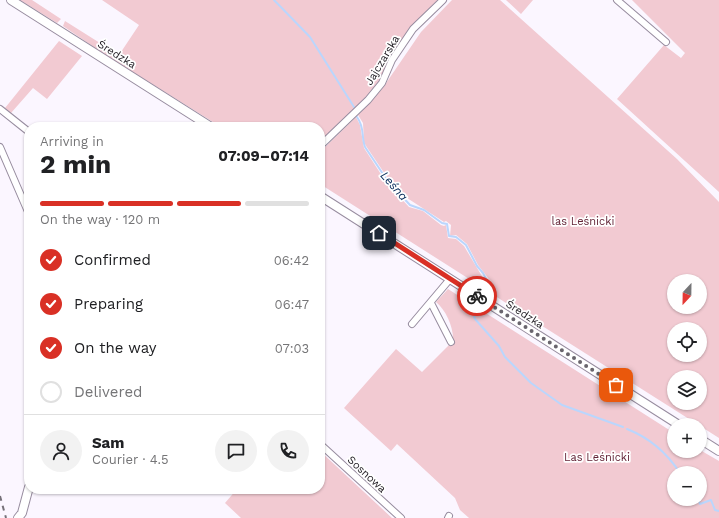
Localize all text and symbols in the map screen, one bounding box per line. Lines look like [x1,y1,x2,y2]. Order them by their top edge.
street label: Jajczarska [362,33,402,88]
street label: Średzka [95,37,139,71]
text: Arriving in [40,134,104,149]
text: 07:09–07:14 [218,147,309,165]
text: 2 min [40,149,111,179]
water label: Leśna [377,168,411,204]
text: On the way · 120 m [40,212,160,227]
park label: las Leśnicki [552,215,614,228]
pin [362,216,396,250]
icon: home [368,222,390,244]
icon: check [40,249,62,271]
text: Confirmed [74,251,151,269]
text: 06:42 [274,253,309,268]
north arrow [667,274,707,314]
map controls [667,274,707,506]
courier [457,276,497,316]
icon: bike [466,285,488,307]
icon: check [40,293,62,315]
text: Preparing [74,295,143,313]
street label: Średzka [503,296,547,332]
text: 06:47 [275,297,309,312]
button: locate [667,322,707,362]
icon: check [40,337,62,359]
text: On the way [74,339,156,357]
text: 07:03 [275,341,309,356]
pin [599,368,633,402]
button: layers [667,370,707,410]
icon: bag [605,374,627,396]
text: Delivered [74,383,142,401]
button: + [667,418,707,458]
button: person [40,430,82,472]
button: chat [215,430,257,472]
button: phone [267,430,309,472]
text: Sam [92,434,124,452]
park label: Las Leśnicki [564,451,630,464]
text: Courier · 4.5 [92,452,169,467]
street label: Sosnowa [345,453,389,495]
button: − [667,466,707,506]

